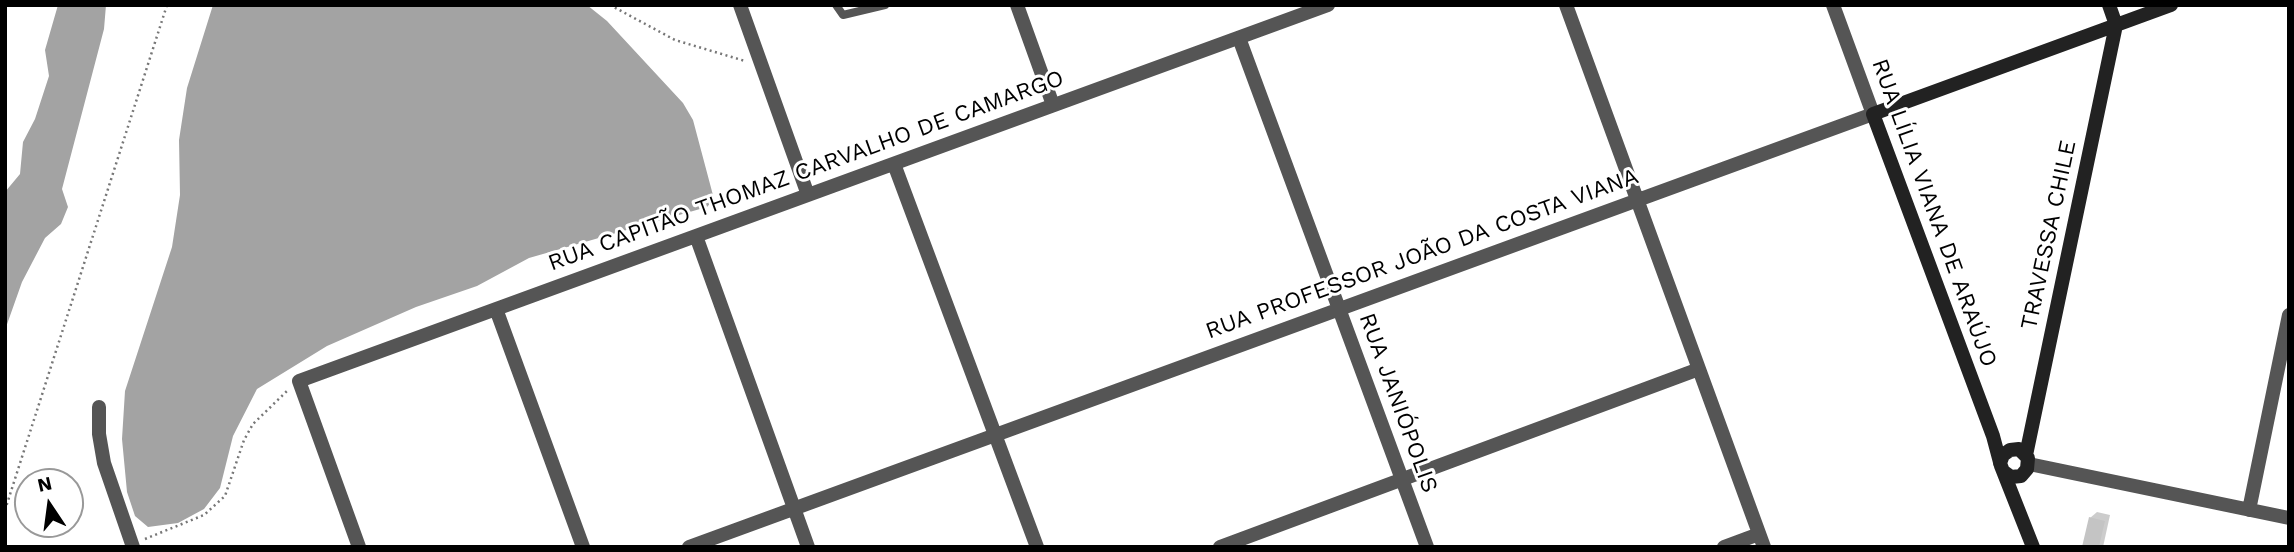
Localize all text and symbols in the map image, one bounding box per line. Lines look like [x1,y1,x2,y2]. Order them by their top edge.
street label: RUA LÍLIA VIANA DE ARAÚJO [1865,55,2003,371]
street label: RUA CAPITÃO THOMAZ CARVALHO DE CAMARGO [544,65,1068,277]
street label: TRAVESSA CHILE [2015,138,2083,332]
street label: RUA PROFESSOR JOÃO DA COSTA VIANA [1202,163,1642,345]
street label: RUA JANIÓPOLIS [1353,309,1443,497]
north arrow [14,468,84,538]
text: N [35,471,54,497]

